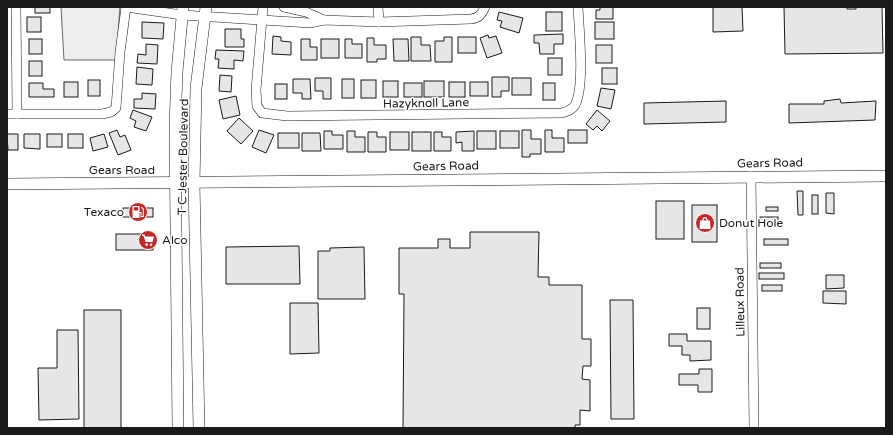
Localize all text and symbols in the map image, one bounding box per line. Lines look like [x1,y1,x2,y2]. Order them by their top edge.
street label: Hazyknoll Lane [383,95,469,111]
street label: T C Jester Boulevard [175,99,191,215]
street label: Gears Road [737,155,803,171]
street label: Gears Road [413,158,479,174]
street label: Gears Road [89,163,155,177]
fuel station icon: Texaco [127,201,149,223]
place label: Texaco [84,205,124,219]
shop icon: Donut Hole [694,212,716,234]
place label: Donut Hole [719,216,784,230]
supermarket icon: Alco [137,229,159,251]
place label: Alco [162,233,188,247]
street label: Lilleux Road [732,267,748,337]

